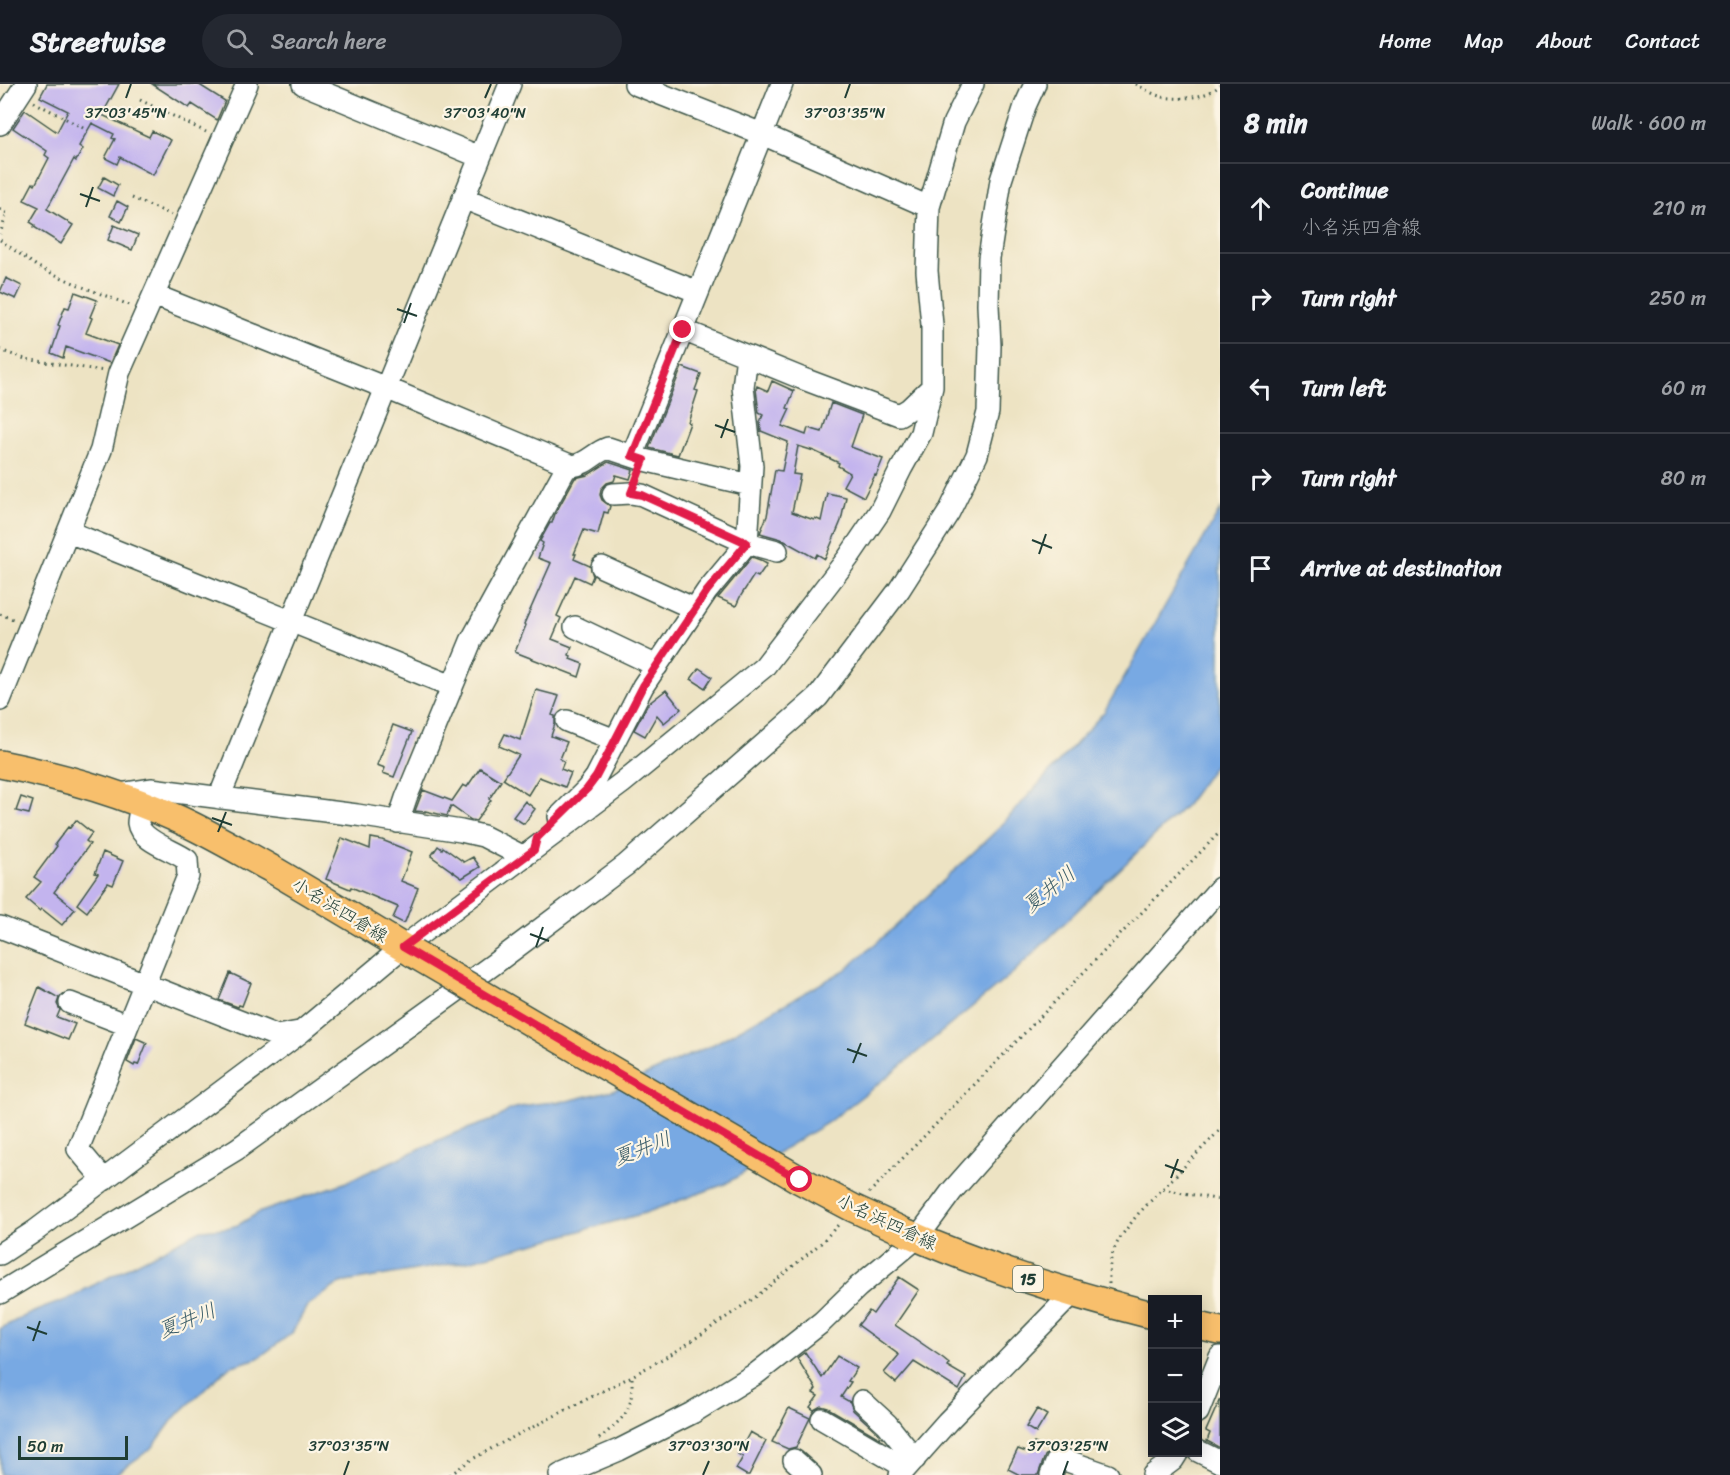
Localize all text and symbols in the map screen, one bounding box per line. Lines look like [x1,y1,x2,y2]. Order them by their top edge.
search box [202,14,622,68]
text: Streetwise [30,17,166,66]
text: Search here [271,22,387,61]
text: Home [1379,22,1431,60]
text: Map [1464,22,1503,60]
text: About [1536,22,1593,60]
text: Contact [1626,22,1700,60]
icon: search [223,25,256,58]
text: 37°03'45"N [85,100,167,126]
text: 37°03'40"N [444,100,527,126]
text: 37°03'35"N [805,100,886,126]
text: 8 min [1244,100,1308,146]
text: Walk · 600 m [1591,106,1706,141]
text: Continue [1301,171,1389,210]
text: 210 m [1653,191,1706,226]
icon: ahead [1244,192,1277,225]
text: 小名浜四倉線 [1301,210,1421,245]
text: Turn right [1301,279,1396,318]
text: 250 m [1649,281,1706,316]
icon: right [1244,282,1277,315]
route end [669,316,695,342]
text: Turn left [1301,369,1386,408]
text: 60 m [1661,371,1706,406]
icon: left [1244,372,1277,405]
text: Turn right [1301,459,1396,498]
text: 80 m [1661,461,1706,496]
icon: right [1244,462,1277,495]
text: Arrive at destination [1301,549,1502,588]
icon: arrive [1244,552,1277,585]
water label: 夏井川 [1015,857,1084,922]
street label: 小名浜四倉線 [285,868,395,952]
water label: 夏井川 [608,1121,676,1176]
route start [786,1166,812,1192]
street label: 小名浜四倉線 [831,1185,943,1259]
road number: 15 [1013,1266,1043,1292]
water label: 夏井川 [153,1293,222,1348]
map controls [1148,1295,1202,1457]
button: + [1148,1295,1202,1349]
button: − [1148,1349,1202,1403]
button: layers [1148,1403,1202,1457]
text: 50 m [27,1432,63,1461]
scale bar [18,1433,128,1460]
text: 37°03'35"N [309,1433,390,1459]
text: 37°03'30"N [669,1433,750,1459]
text: 37°03'25"N [1028,1433,1109,1459]

